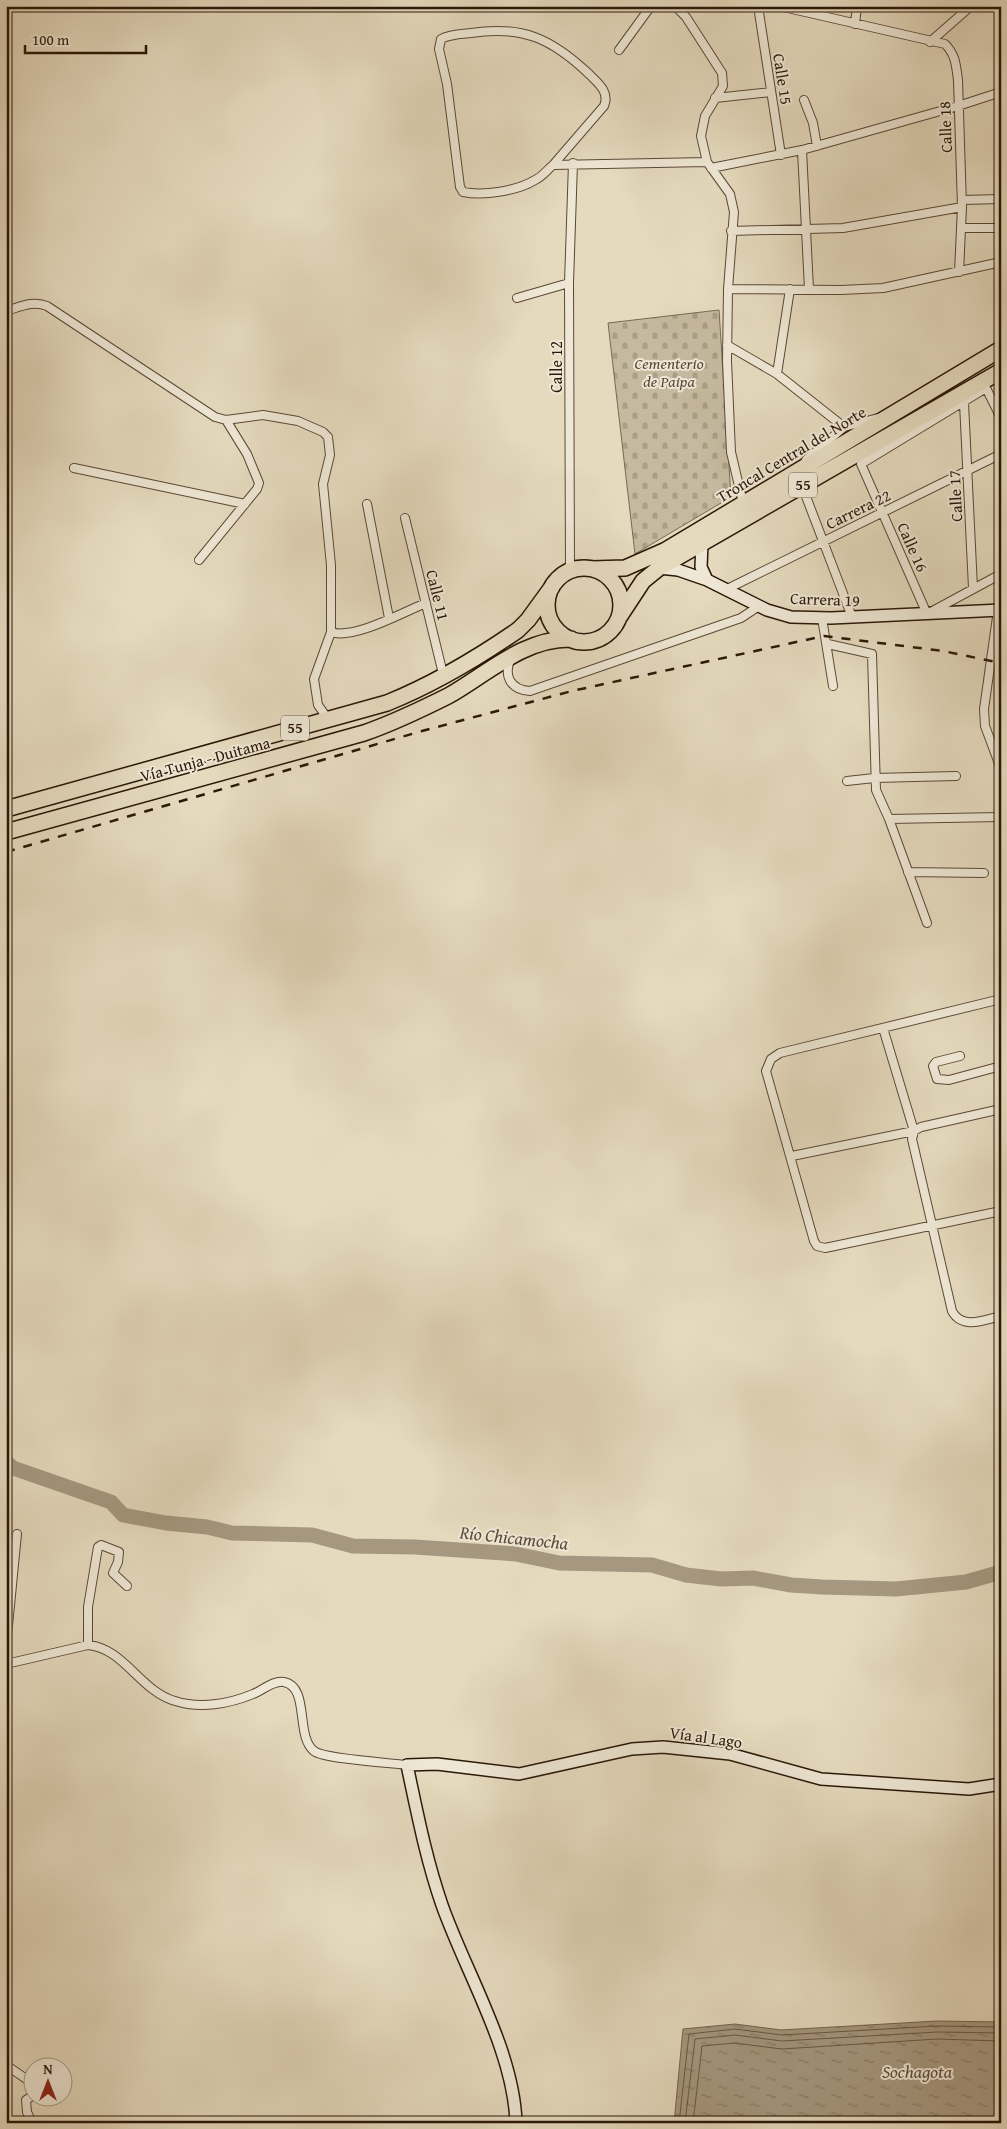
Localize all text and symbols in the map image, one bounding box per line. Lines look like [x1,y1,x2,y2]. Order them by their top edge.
scale bar [25,22,146,54]
text: 100 m [32,29,70,50]
street label: Calle 15 [767,52,799,106]
street label: Calle 18 [932,100,958,153]
street label: Calle 12 [544,341,568,393]
park label: Cementerio de Paipa [634,351,704,393]
street label: Troncal Central del Norte [712,400,870,508]
street label: Calle 17 [942,469,968,522]
road number: 55 [789,472,817,498]
street label: Carrera 22 [821,483,895,535]
street label: Calle 16 [892,519,935,576]
street label: Calle 11 [420,567,456,623]
street label: Carrera 19 [790,586,861,612]
road number: 55 [281,716,309,740]
street label: Vía Tunja - Duitama [137,730,273,788]
water label: Río Chicamocha [457,1518,570,1557]
street label: Vía al Lago [668,1720,744,1754]
north arrow [22,2056,72,2106]
water label: Sochagota [882,2058,953,2085]
text: N [43,2059,53,2079]

